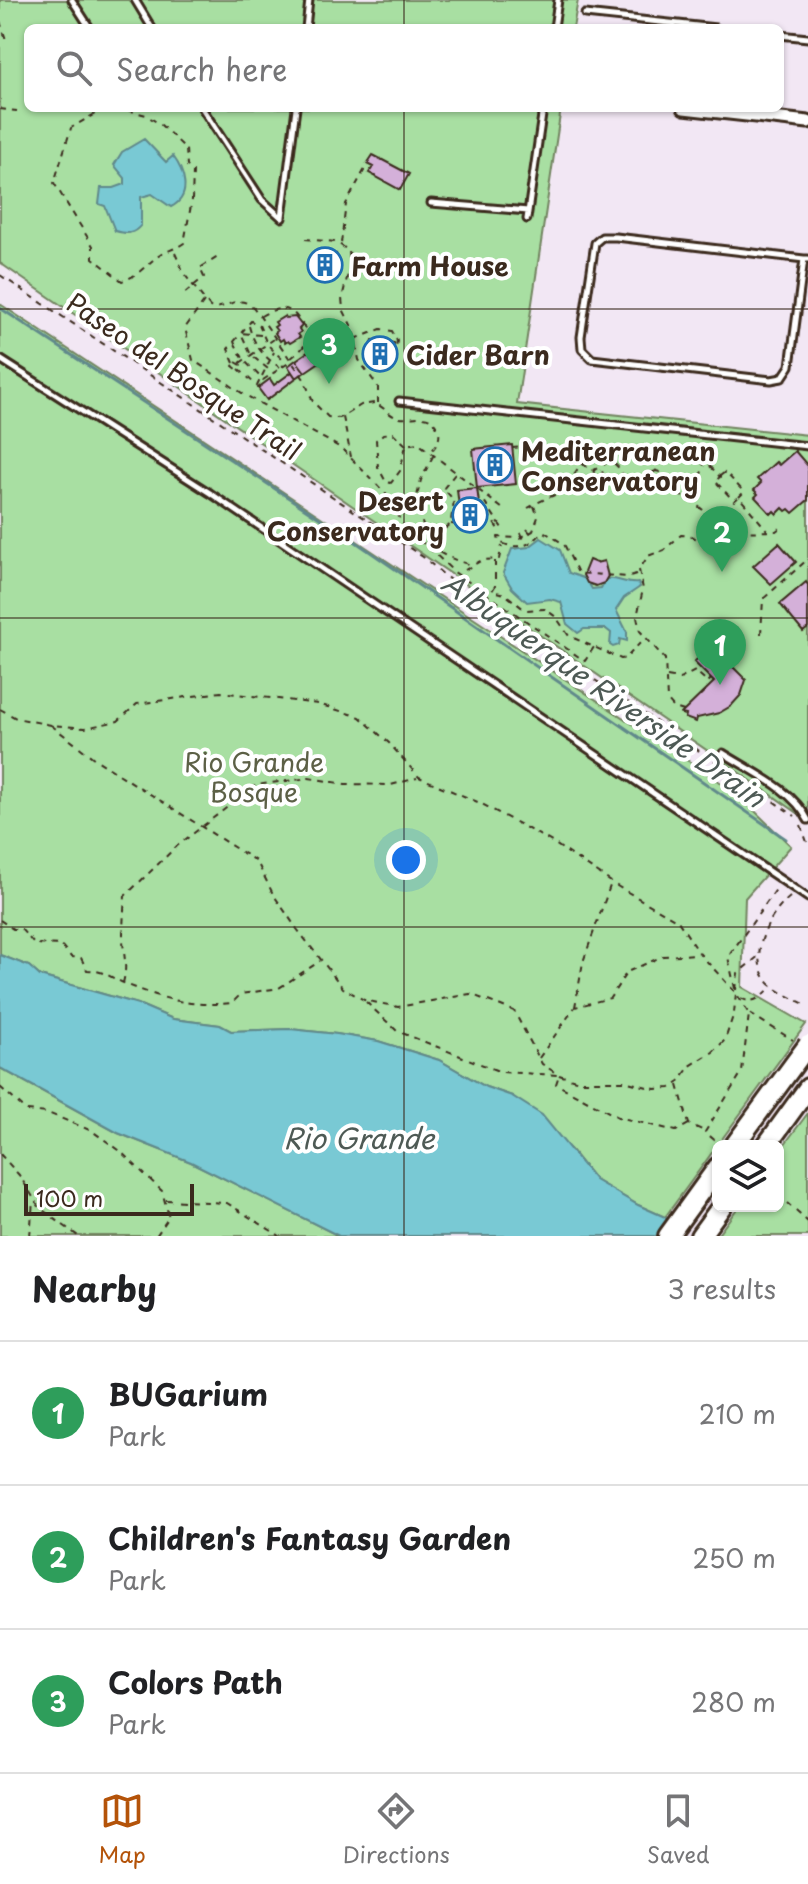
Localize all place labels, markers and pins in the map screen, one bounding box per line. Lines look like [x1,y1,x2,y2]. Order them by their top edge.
building icon: Farm House [306,246,344,284]
place label: Farm House [351,246,509,285]
pin: 3 [303,318,355,384]
building icon: Cider Barn [361,335,399,373]
place label: Cider Barn [406,335,550,374]
place label: Mediterranean Conservatory [521,431,715,500]
building icon: Mediterranean Conservatory [476,446,514,484]
place label: Desert Conservatory [267,481,444,550]
building icon: Desert Conservatory [451,496,489,534]
pin: 2 [696,506,748,572]
pin: 1 [694,619,746,685]

